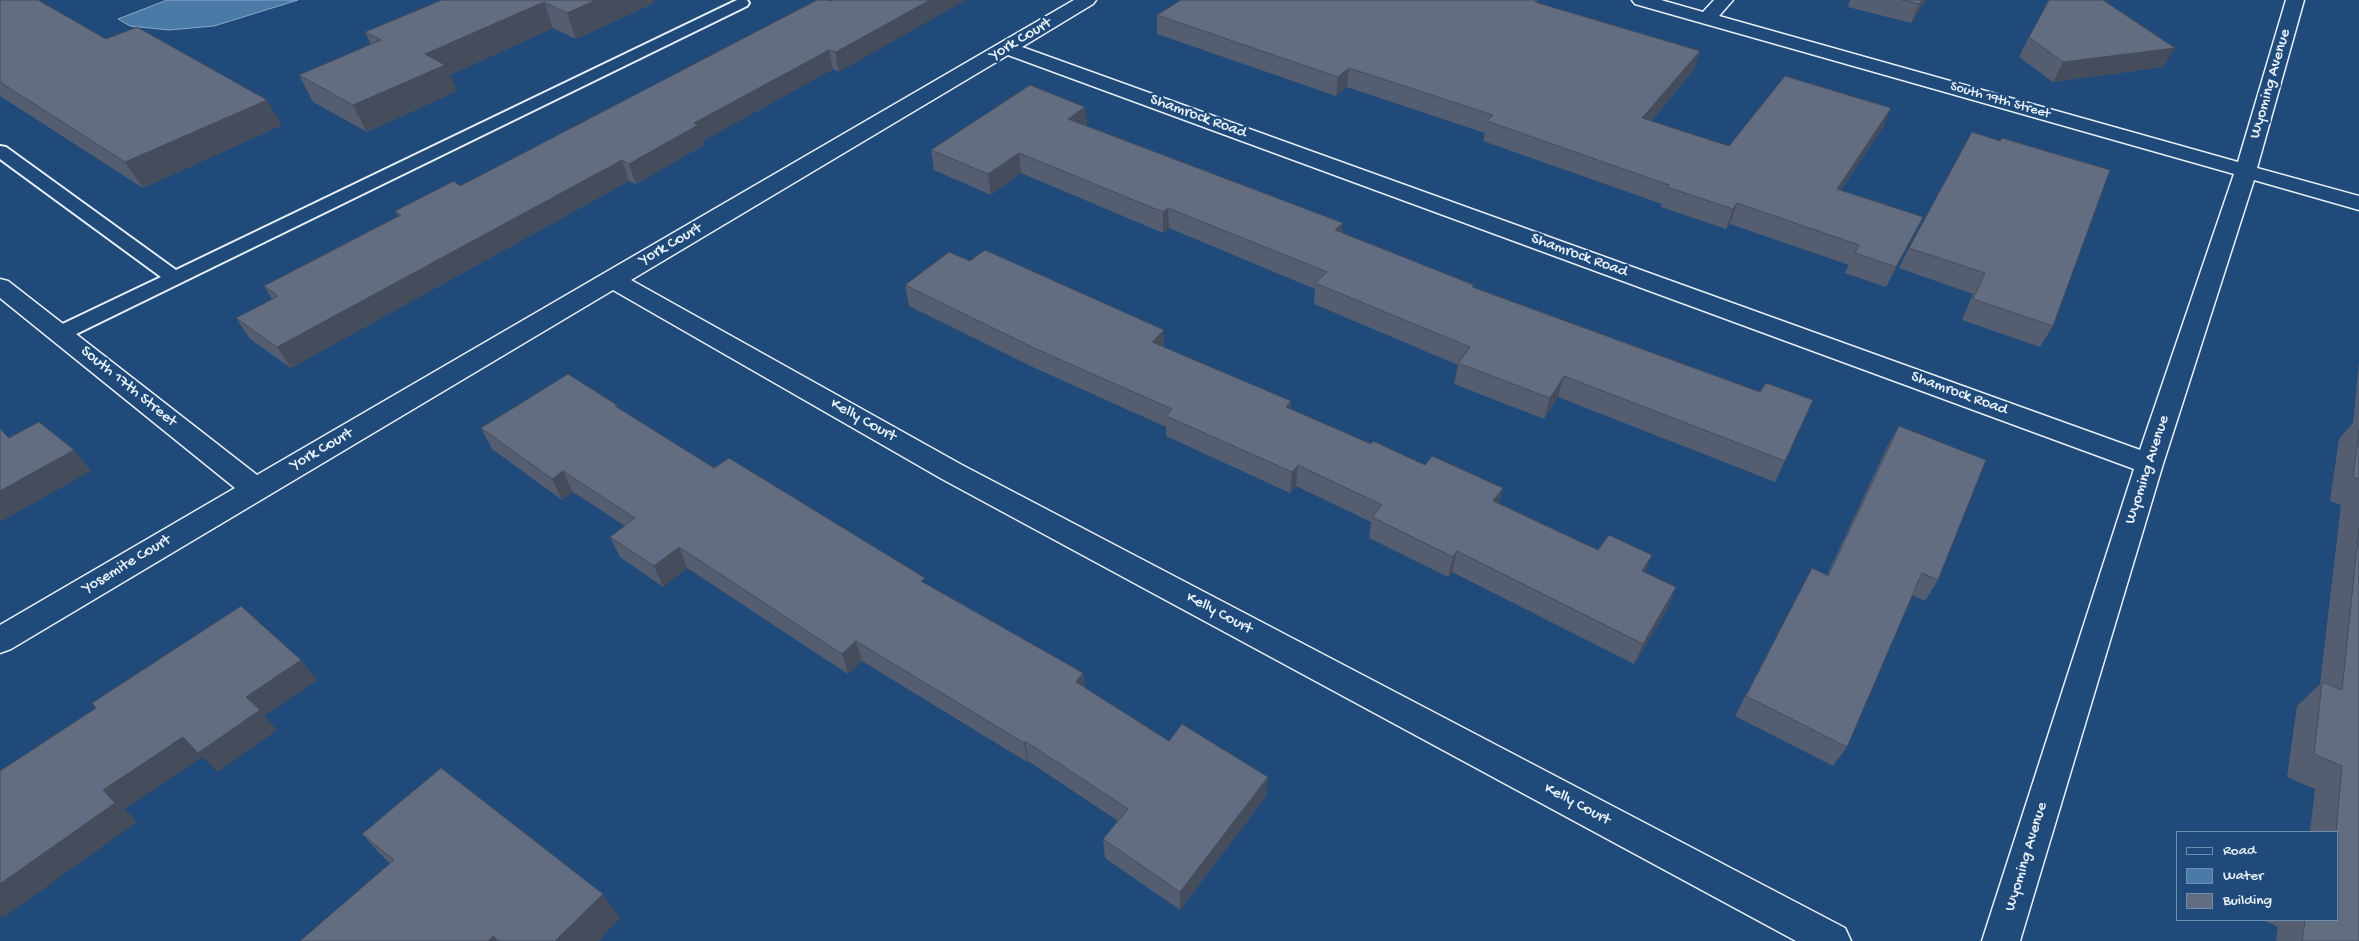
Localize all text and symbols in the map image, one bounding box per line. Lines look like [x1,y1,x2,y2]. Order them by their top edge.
street label: York Court [986,14,1056,66]
street label: Wyoming Avenue [2246,27,2296,141]
street label: South 19th Street [1948,79,2052,123]
street label: Shamrock Road [1147,91,1249,143]
street label: York Court [636,219,706,271]
street label: Shamrock Road [1528,230,1630,282]
street label: South 17th Street [76,342,180,432]
street label: Shamrock Road [1908,368,2010,420]
street label: Kelly Court [827,395,899,447]
street label: Wyoming Avenue [2121,413,2175,527]
street label: York Court [287,424,357,476]
street label: Yosemite Court [79,531,175,599]
street label: Kelly Court [1183,589,1255,639]
street label: Kelly Court [1541,780,1613,830]
street label: Wyoming Avenue [2001,800,2053,914]
legend [2176,831,2339,921]
text: Road [2223,842,2256,860]
text: Water [2223,867,2263,885]
text: Building [2223,892,2272,910]

